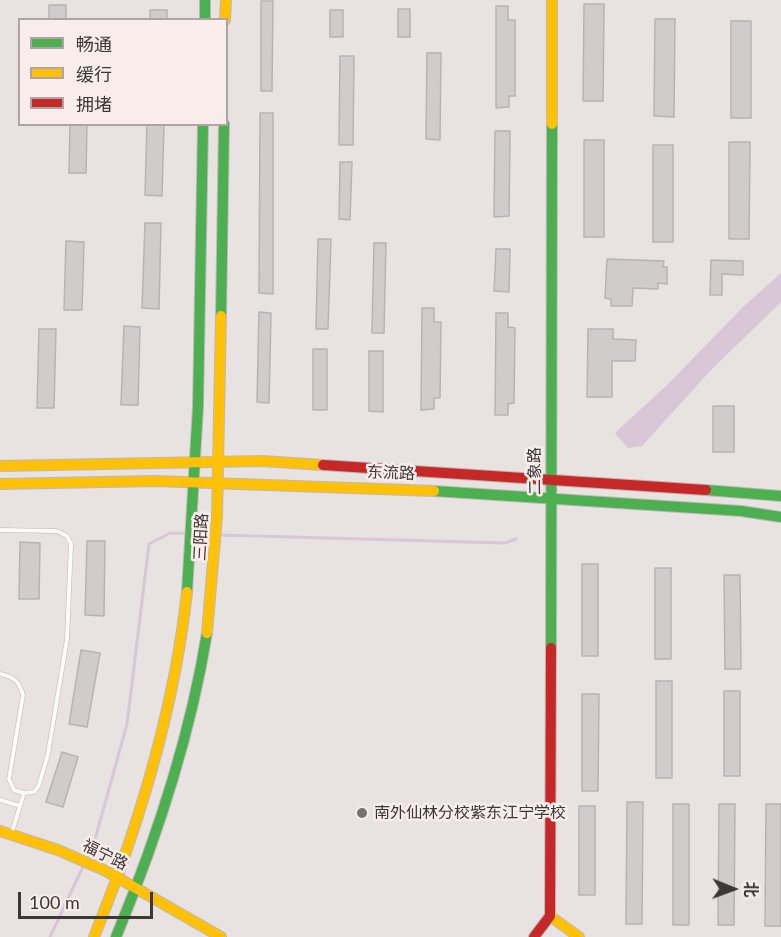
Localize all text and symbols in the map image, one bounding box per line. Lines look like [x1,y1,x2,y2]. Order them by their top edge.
legend [18,18,228,126]
text: 畅通 [76,33,112,55]
text: 缓行 [76,63,112,85]
text: 拥堵 [76,93,112,115]
street label: 二象路 [525,447,545,495]
street label: 东流路 [367,463,415,483]
street label: 三阳路 [190,513,212,561]
place label: 南外仙林分校紫东江宁学校 [374,803,566,823]
marker: 南外仙林分校紫东江宁学校 [355,806,369,820]
street label: 福宁路 [79,836,131,874]
north arrow [703,859,763,919]
scale bar [21,880,156,918]
text: 北 [742,881,761,897]
text: 100 m [29,891,80,913]

